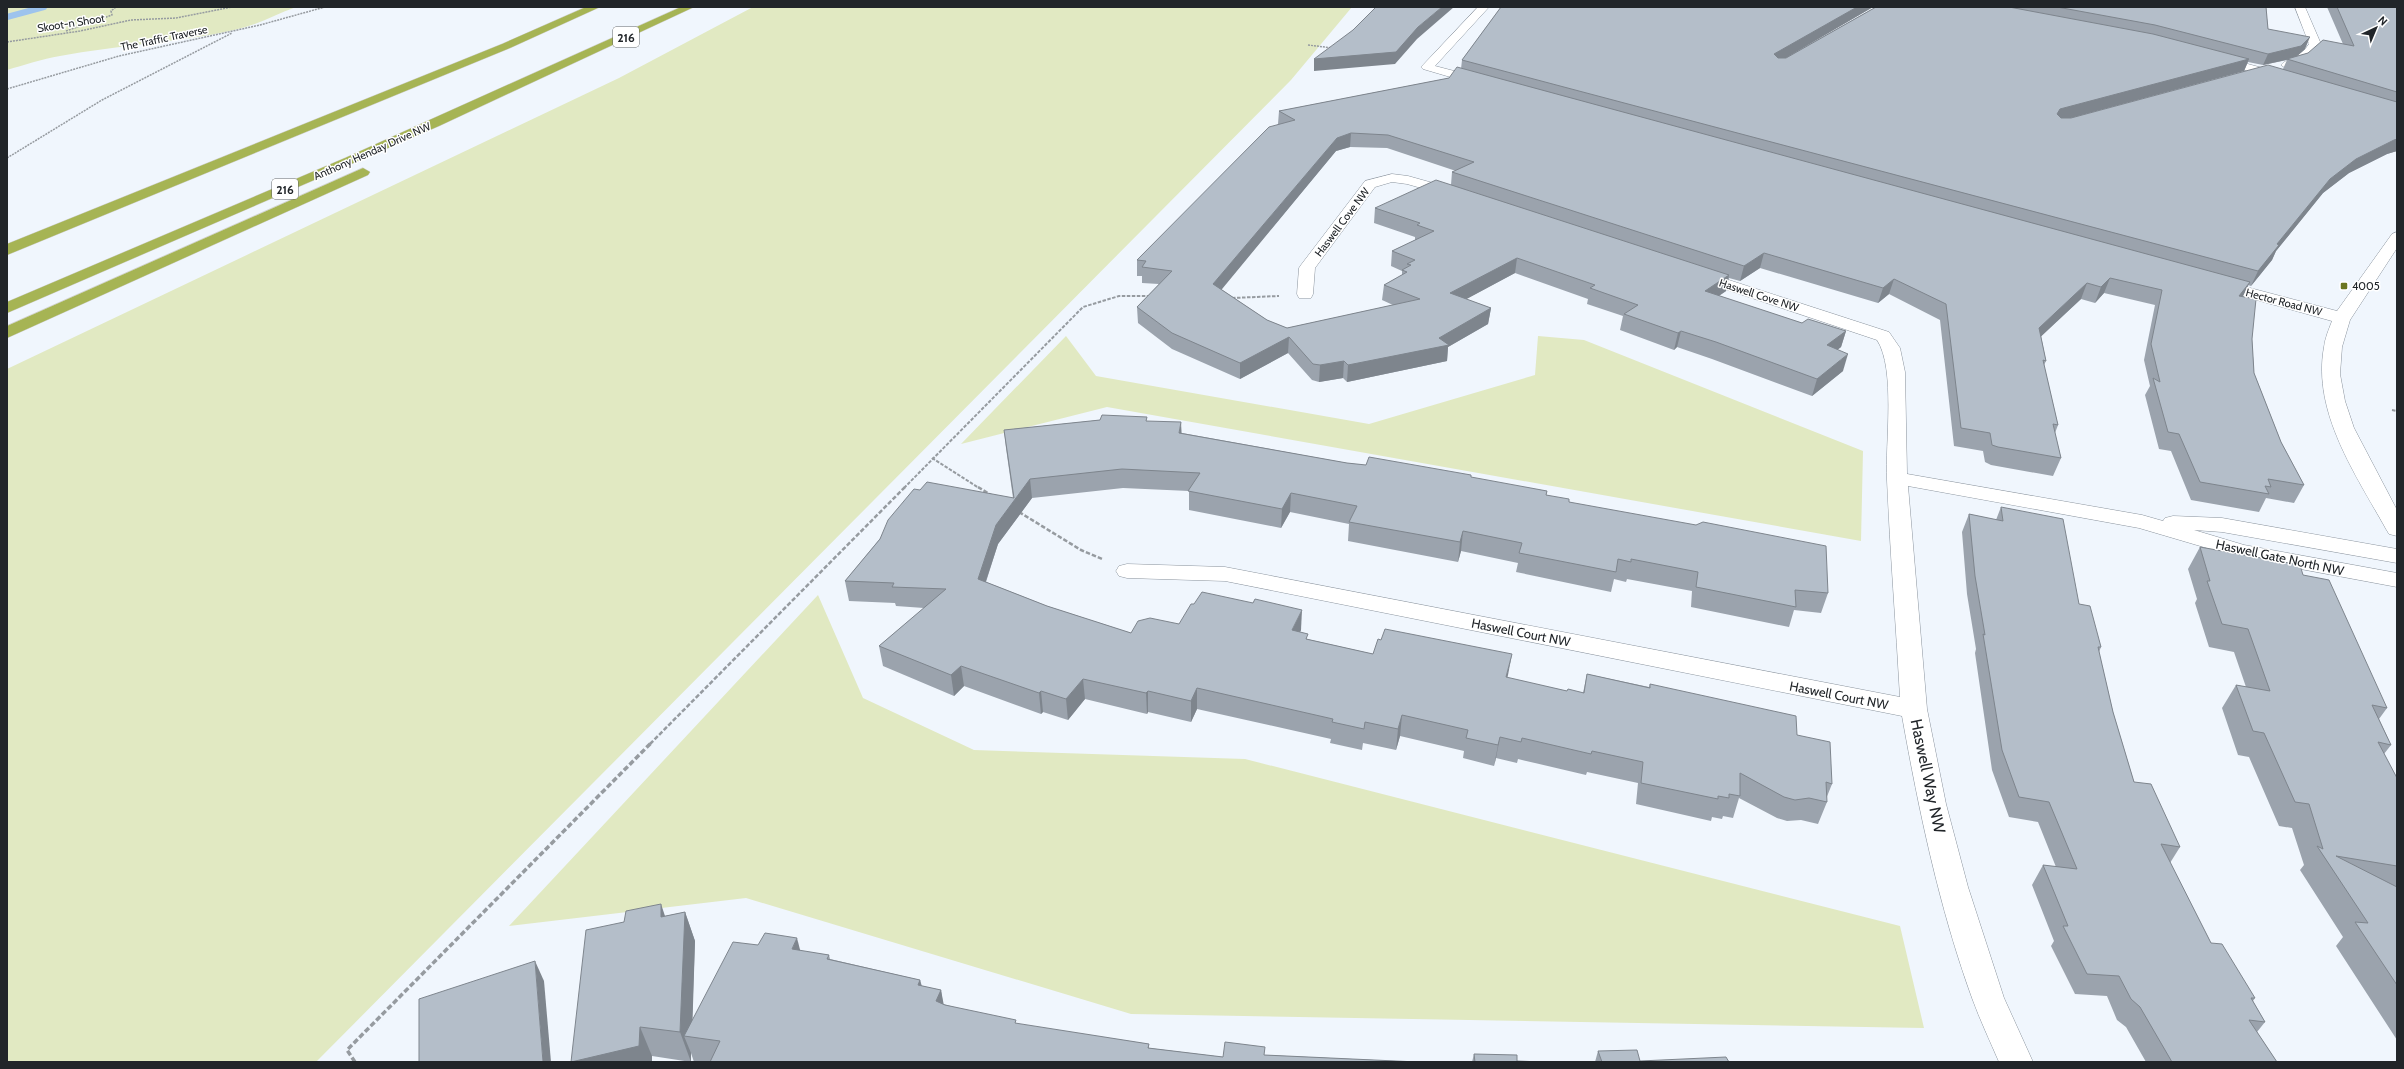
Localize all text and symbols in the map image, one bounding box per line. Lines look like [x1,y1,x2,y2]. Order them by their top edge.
north arrow [2356,8,2396,48]
street label: Skoot-n Shoot [36,11,106,35]
text: N [2375,13,2391,29]
street label: The Traffic Traverse [119,22,209,54]
road number: 216 [613,27,639,47]
street label: Anthony Henday Drive NW [311,119,433,183]
road number: 216 [272,179,298,199]
street label: Haswell Cove NW [1311,184,1373,259]
street label: Haswell Cove NW [1717,276,1801,315]
place label: 4005 [2352,279,2380,293]
marker: 4005 [2339,281,2349,291]
street label: Hector Road NW [2244,285,2324,319]
street label: Haswell Gate North NW [2214,536,2346,579]
street label: Haswell Court NW [1470,615,1572,650]
street label: Haswell Court NW [1788,678,1890,713]
street label: Haswell Way NW [1907,717,1950,836]

